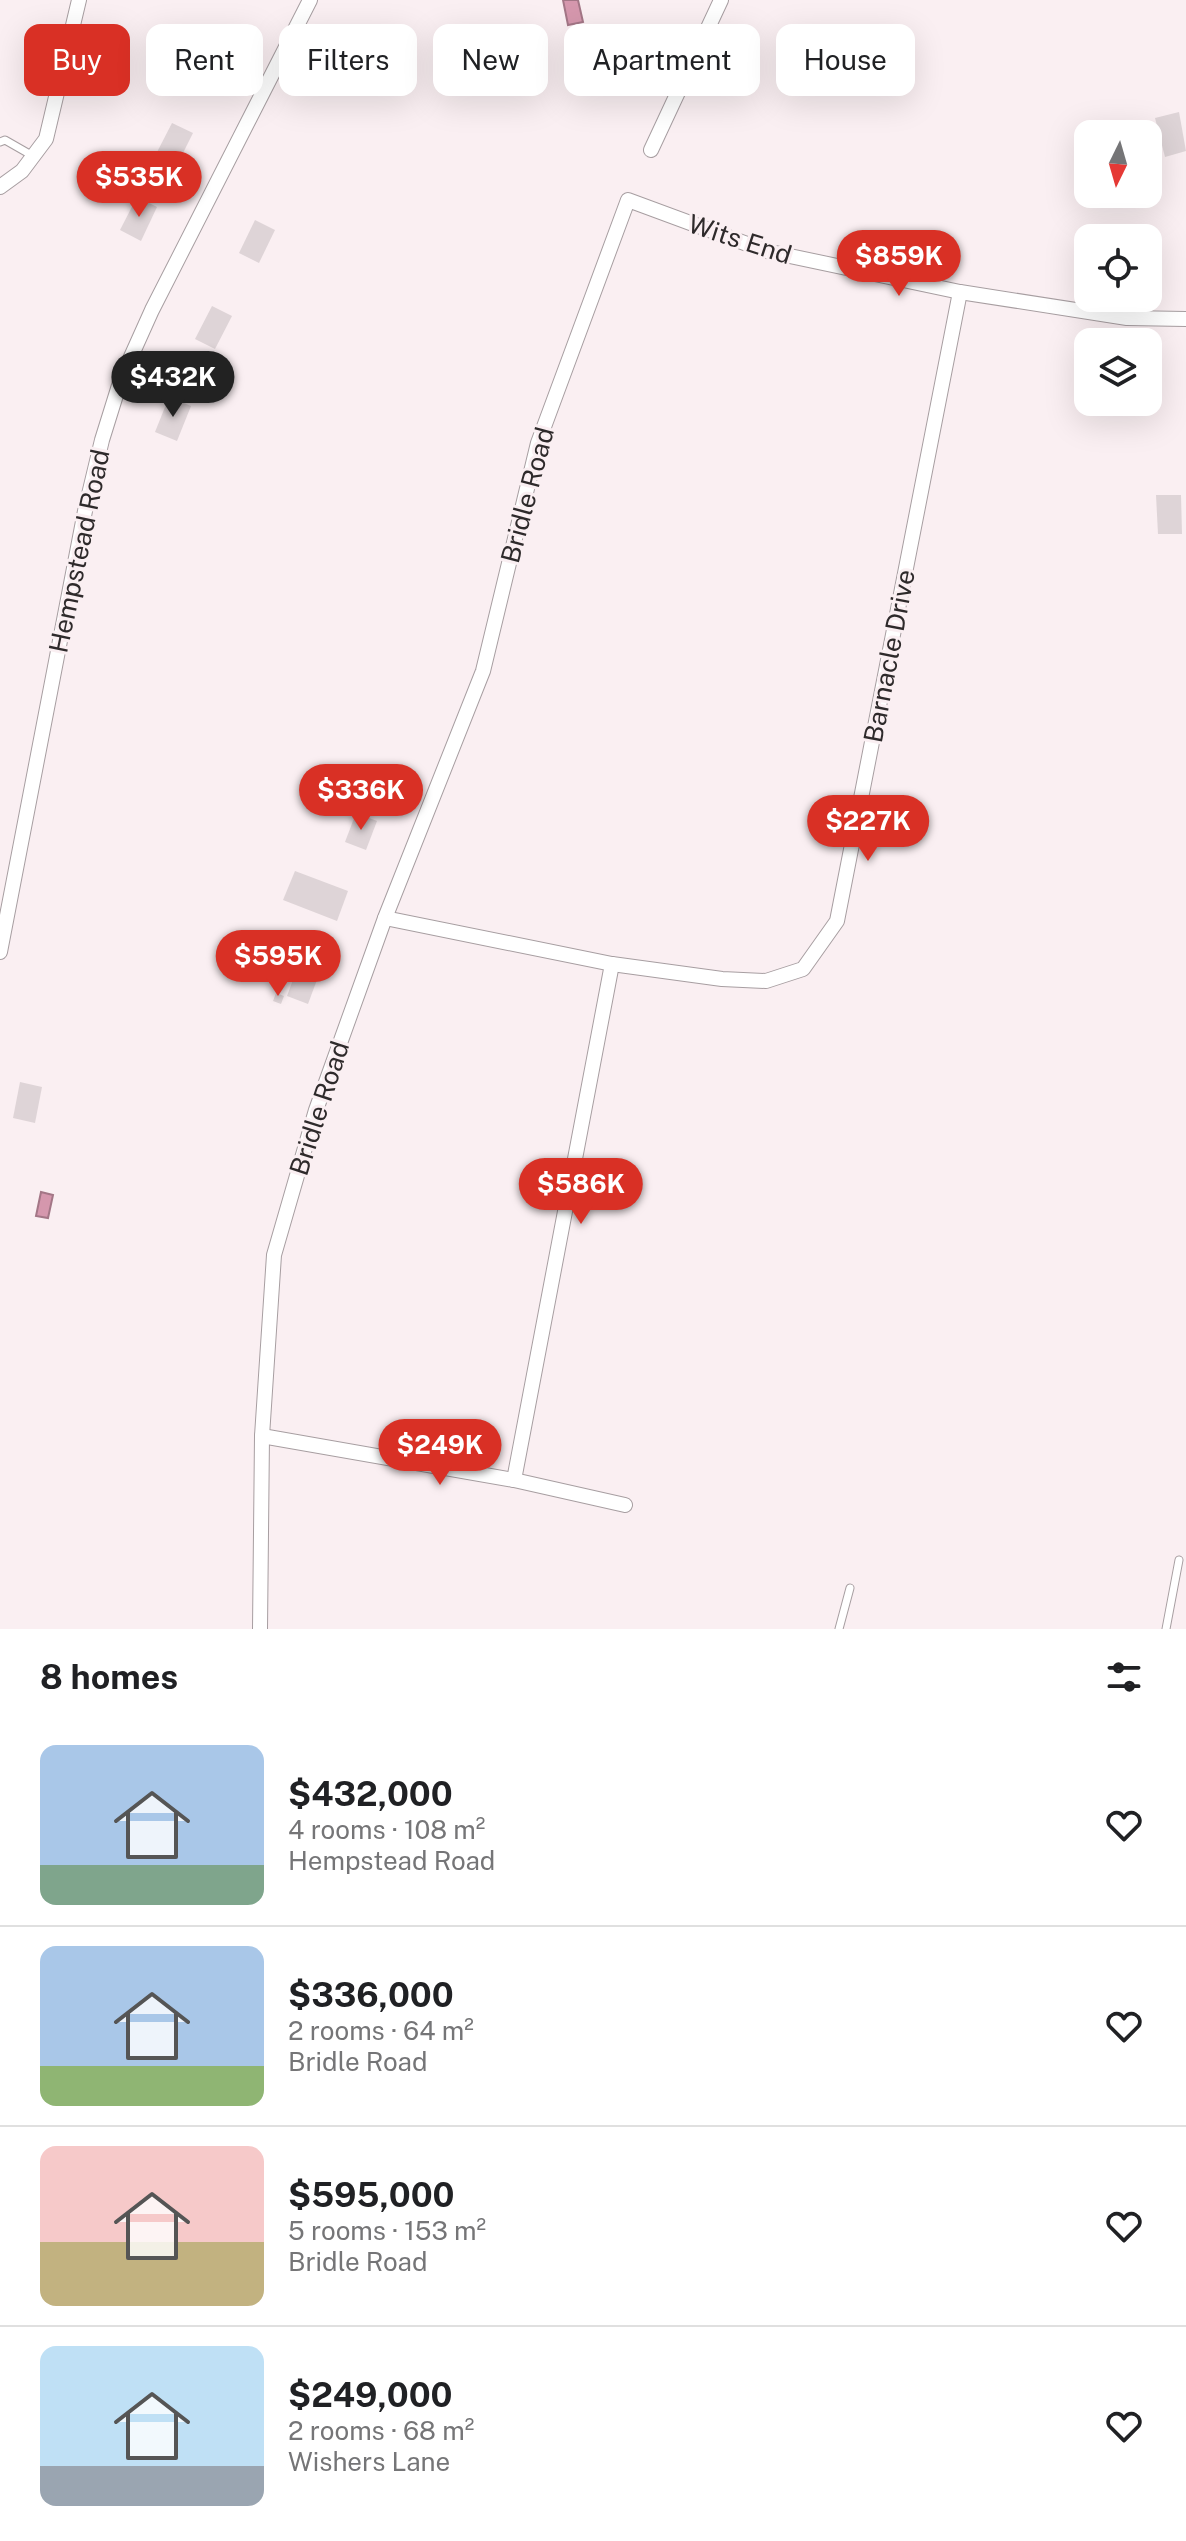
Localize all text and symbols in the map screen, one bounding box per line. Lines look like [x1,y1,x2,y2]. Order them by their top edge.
chip: Buy [24,24,130,96]
chip: Rent [146,24,263,96]
chip: Filters [279,24,417,96]
chip: New [433,24,548,96]
chip: Apartment [564,24,760,96]
chip: House [776,24,915,96]
north arrow [1074,120,1162,208]
map controls [1074,120,1162,416]
pin: $535K [83,151,195,219]
text: $535K [95,161,183,192]
street label: Wits End [684,208,796,270]
button: locate [1074,224,1162,312]
pin: $859K [843,230,955,298]
text: $859K [855,240,943,271]
button: layers [1074,328,1162,416]
pin: $432K [117,351,229,419]
text: $432K [129,361,217,392]
street label: Bridle Road [494,424,560,566]
street label: Hempstead Road [42,446,116,656]
street label: Barnacle Drive [857,567,921,745]
pin: $336K [305,764,417,832]
text: $336K [317,774,405,805]
pin: $227K [812,795,924,863]
text: $227K [825,805,911,836]
pin: $595K [222,930,334,998]
text: $595K [234,940,322,971]
street label: Bridle Road [283,1037,355,1179]
pin: $586K [525,1158,637,1226]
text: $586K [537,1168,625,1199]
pin: $249K [384,1419,496,1487]
text: $249K [396,1429,484,1460]
icon: filters [1102,1655,1146,1699]
text: 8 homes [40,1657,178,1697]
text: $432,000 [288,1774,453,1814]
icon: home [104,1777,200,1873]
icon: heart [1102,1803,1146,1847]
text: 4 rooms · 108 m² [288,1814,485,1845]
text: Hempstead Road [288,1845,495,1876]
text: $336,000 [288,1975,454,2015]
icon: home [104,1978,200,2074]
icon: heart [1102,2004,1146,2048]
text: 2 rooms · 64 m² [288,2015,474,2046]
text: Bridle Road [288,2046,427,2077]
text: $595,000 [288,2175,454,2215]
icon: home [104,2178,200,2274]
icon: heart [1102,2204,1146,2248]
text: 5 rooms · 153 m² [288,2215,486,2246]
text: Bridle Road [288,2246,427,2277]
text: $249,000 [288,2375,452,2415]
icon: home [104,2378,200,2474]
icon: heart [1102,2404,1146,2448]
text: 2 rooms · 68 m² [288,2415,474,2446]
text: Wishers Lane [288,2446,450,2477]

